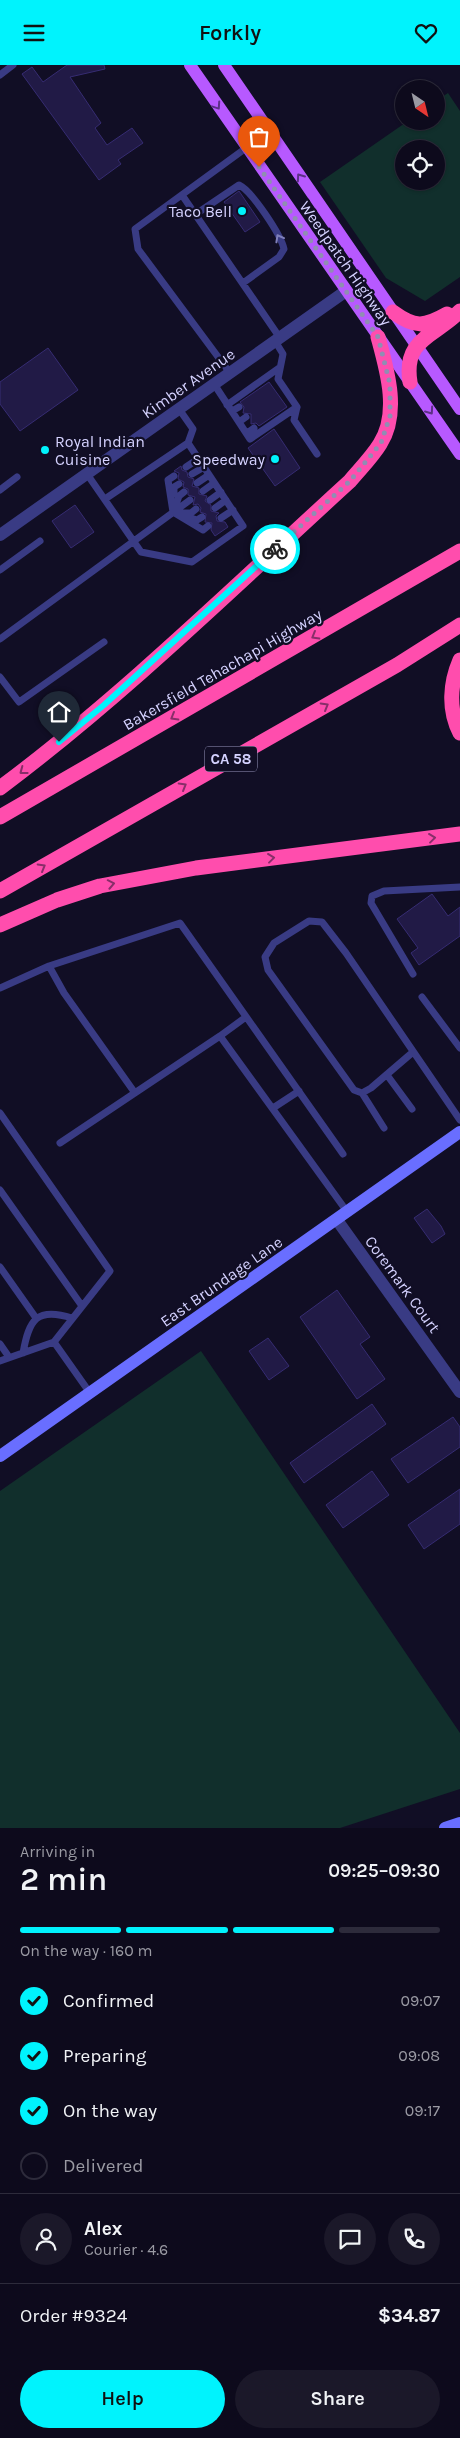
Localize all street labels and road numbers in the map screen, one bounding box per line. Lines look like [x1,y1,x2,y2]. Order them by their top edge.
street label: Weedpatch Highway [295,197,396,330]
street label: Kimber Avenue [138,344,239,423]
street label: Bakersfield Tehachapi Highway [119,604,326,734]
road number: CA 58 [205,747,257,771]
street label: East Brundage Lane [157,1232,286,1331]
street label: Coremark Court [361,1232,444,1336]

